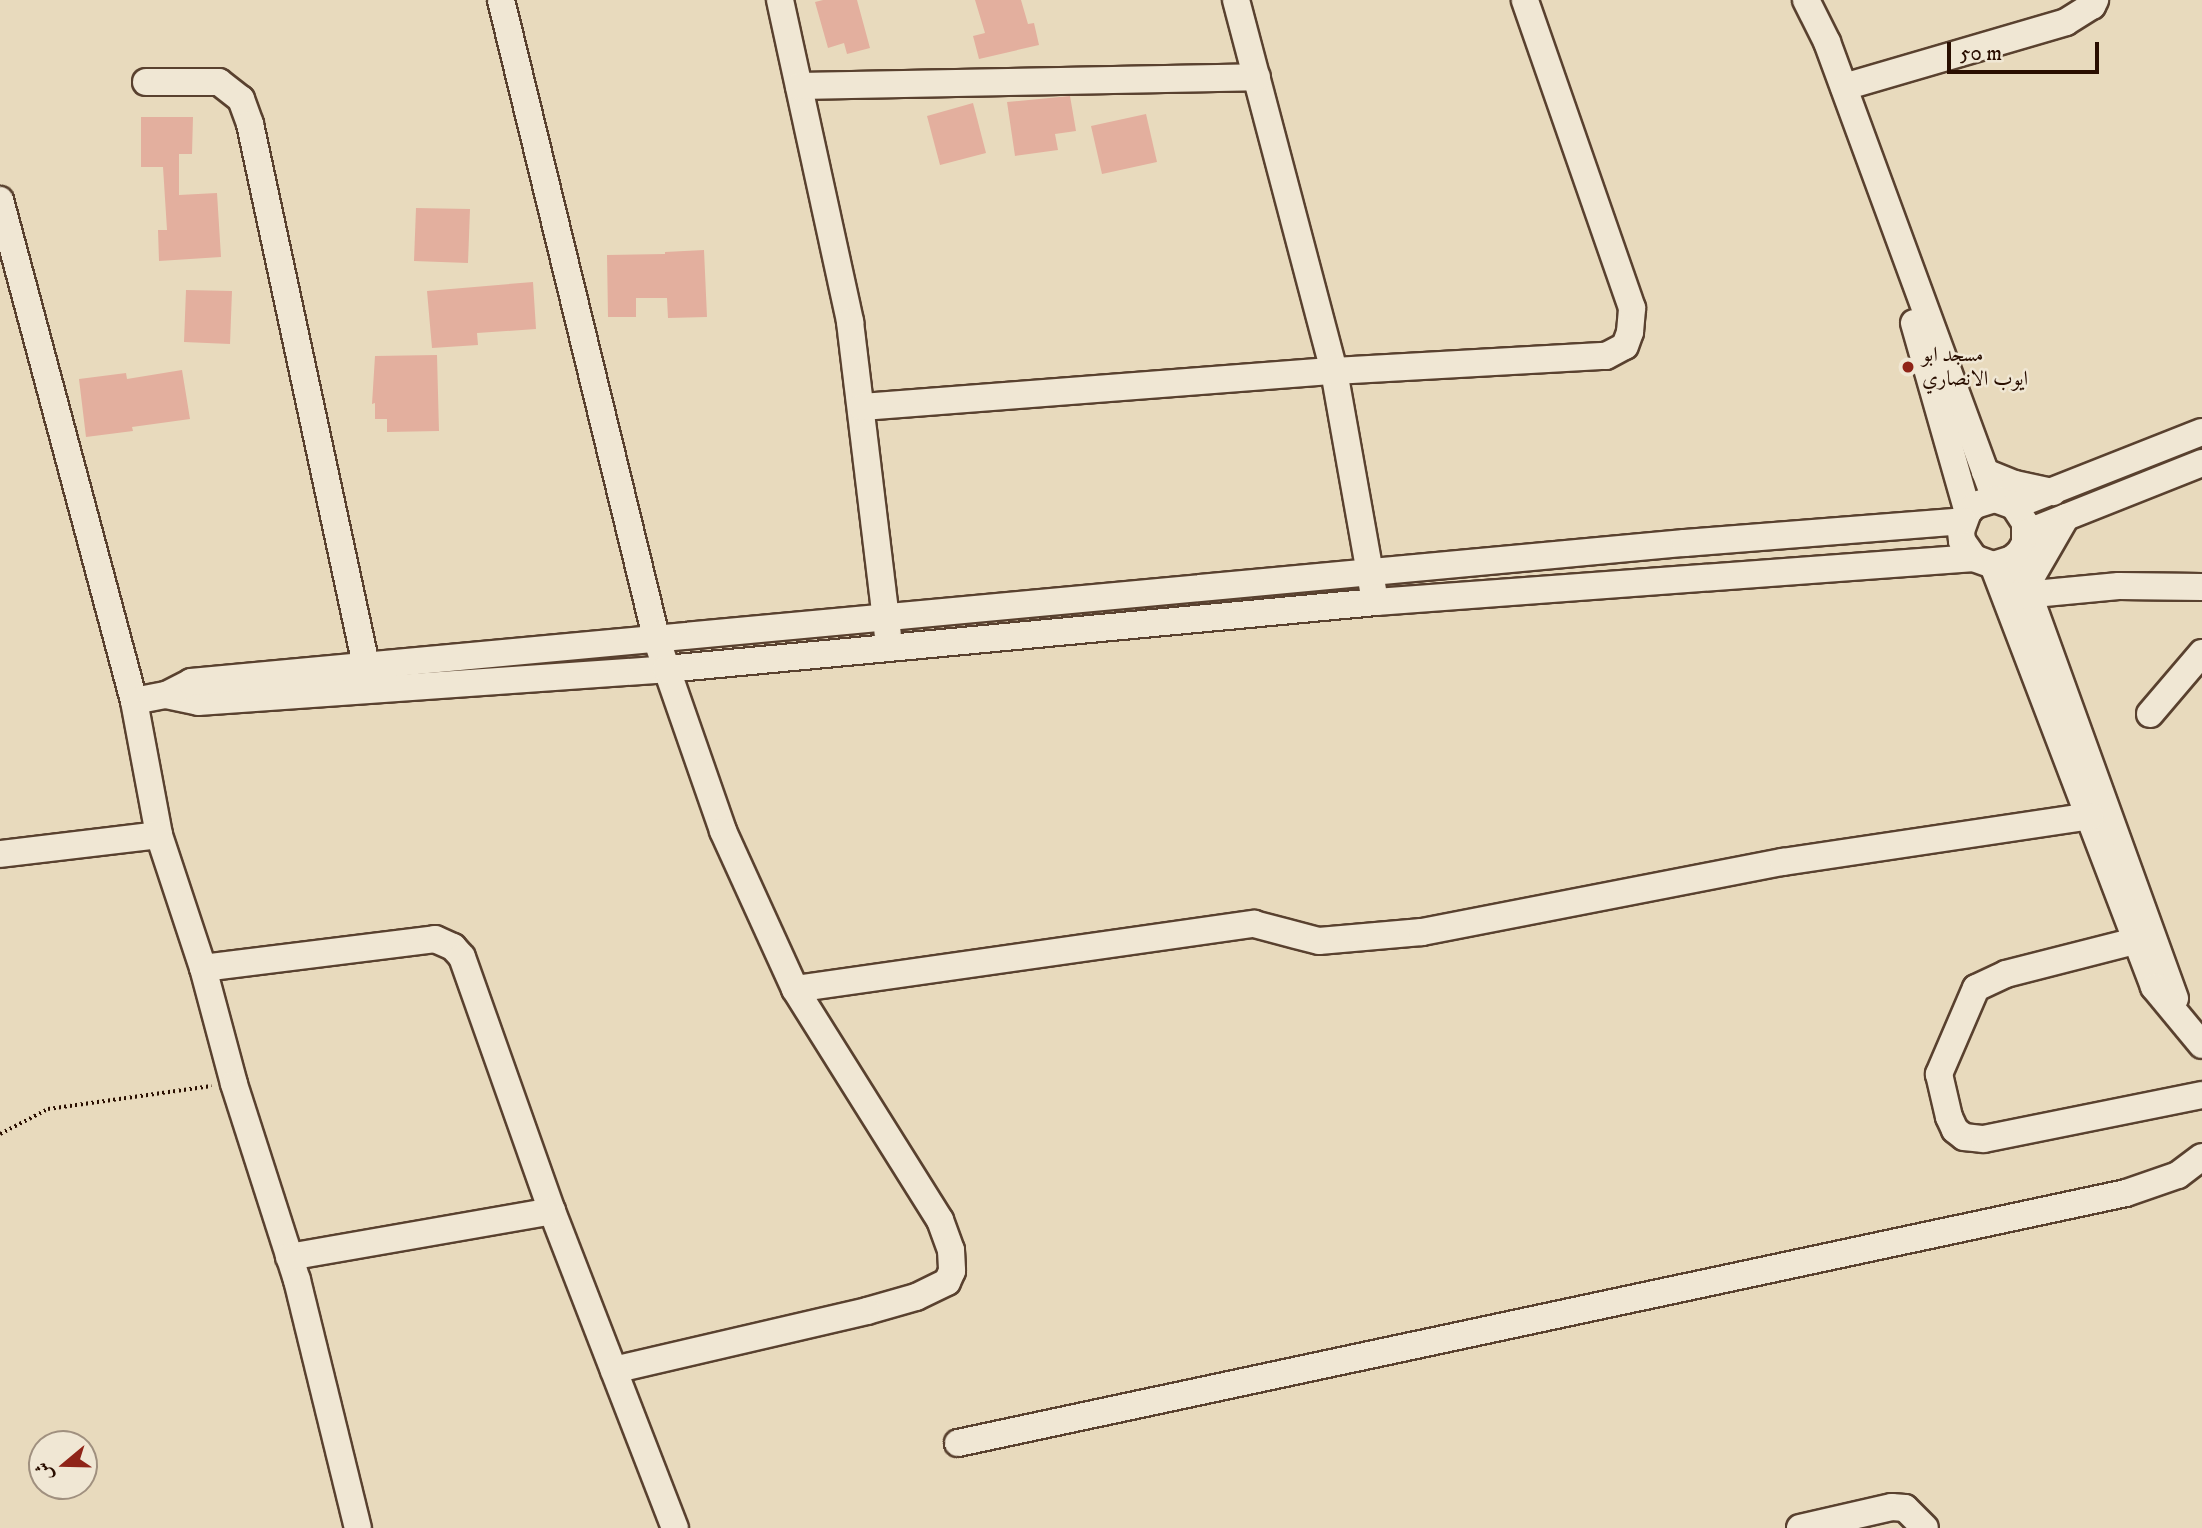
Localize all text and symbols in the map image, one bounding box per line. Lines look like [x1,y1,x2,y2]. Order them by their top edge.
scale bar [1950,28,2102,72]
text: 50 m [1960,41,2002,67]
place label: مسجد ابو ايوب الانصاري [1922,342,2028,392]
marker: مسجد ابو ايوب الانصاري [1900,359,1916,375]
north arrow [28,1430,98,1500]
text: ش [31,1459,59,1484]

